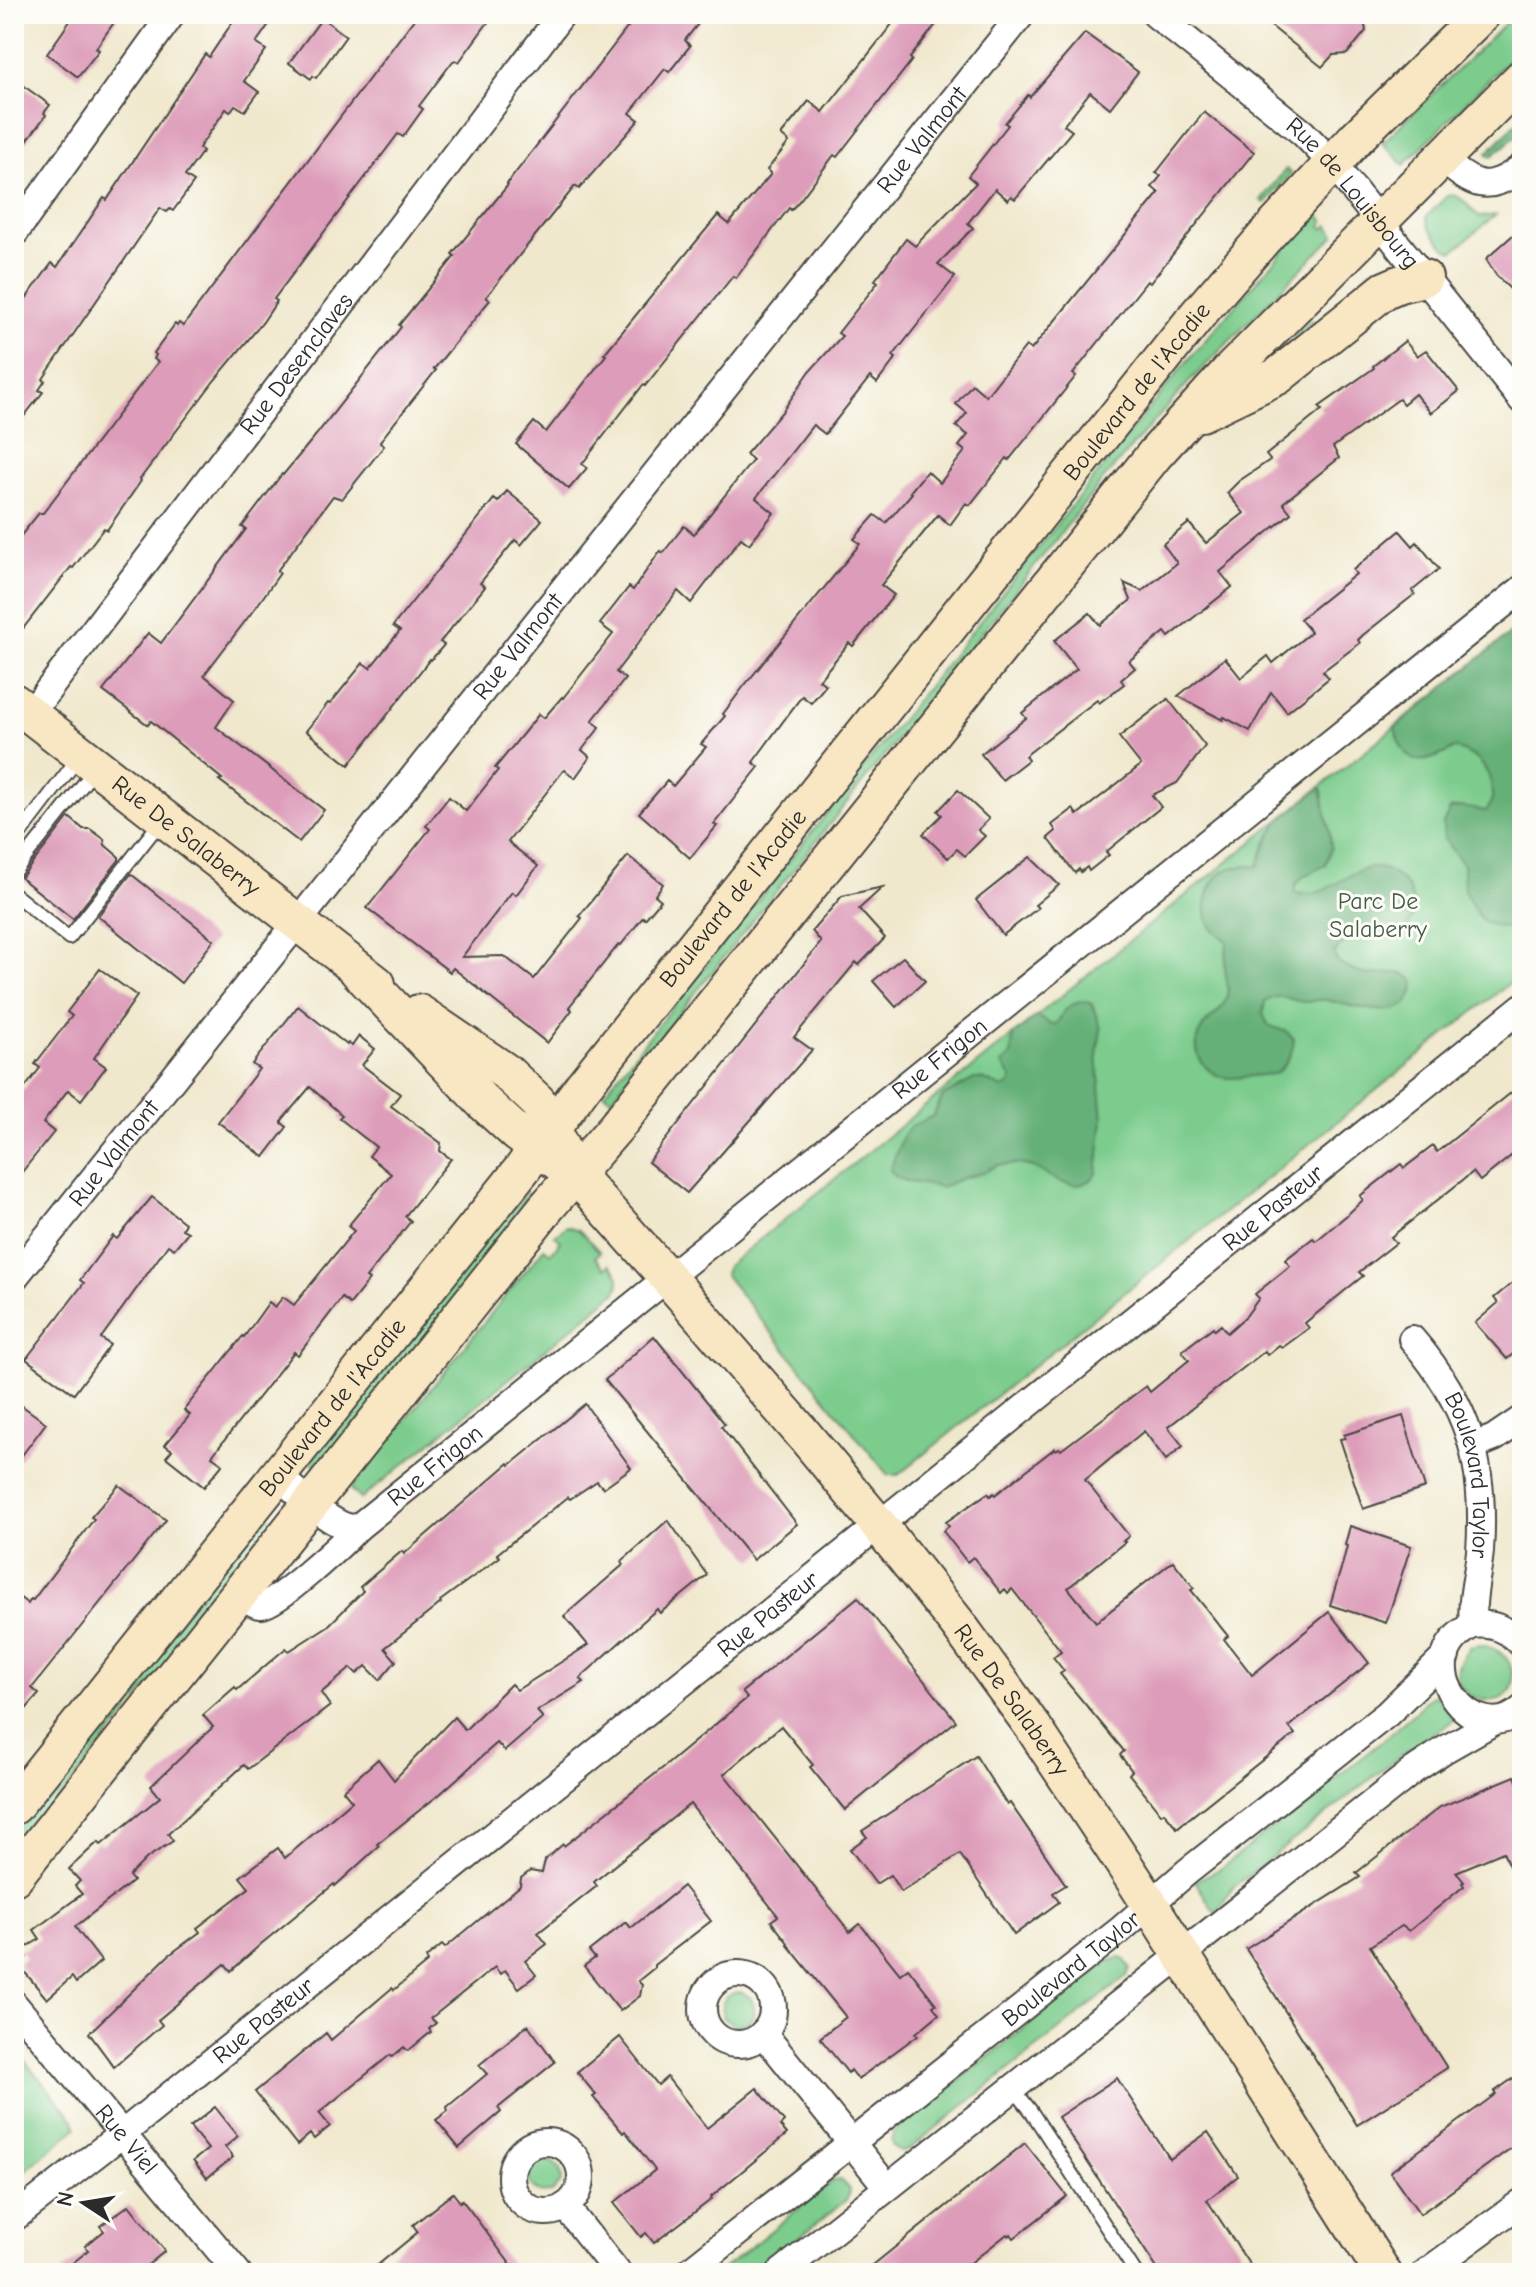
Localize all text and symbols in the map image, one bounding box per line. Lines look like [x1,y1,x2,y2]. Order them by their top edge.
street label: Rue Valmont [871,80,974,199]
street label: Rue de Louisbourg [1281,111,1425,274]
street label: Rue Desenclaves [234,288,359,440]
street label: Boulevard de l'Acadie [1057,297,1216,486]
street label: Rue Valmont [467,586,569,705]
street label: Rue De Salaberry [107,770,266,902]
street label: Boulevard de l'Acadie [653,804,812,993]
park label: Parc De Salaberry [1329,887,1427,943]
street label: Rue Frigon [886,1012,993,1105]
street label: Rue Valmont [63,1093,165,1212]
street label: Rue Pasteur [1217,1158,1329,1257]
street label: Boulevard de l'Acadie [253,1313,411,1502]
street label: Boulevard Taylor [1439,1387,1495,1560]
street label: Rue Frigon [382,1418,488,1512]
street label: Rue Pasteur [712,1565,824,1663]
street label: Rue De Salaberry [948,1618,1075,1781]
street label: Boulevard Taylor [996,1905,1147,2032]
street label: Rue Pasteur [207,1971,320,2069]
street label: Rue Viel [90,2099,164,2180]
north arrow [44,2163,124,2243]
text: N [51,2189,80,2209]

